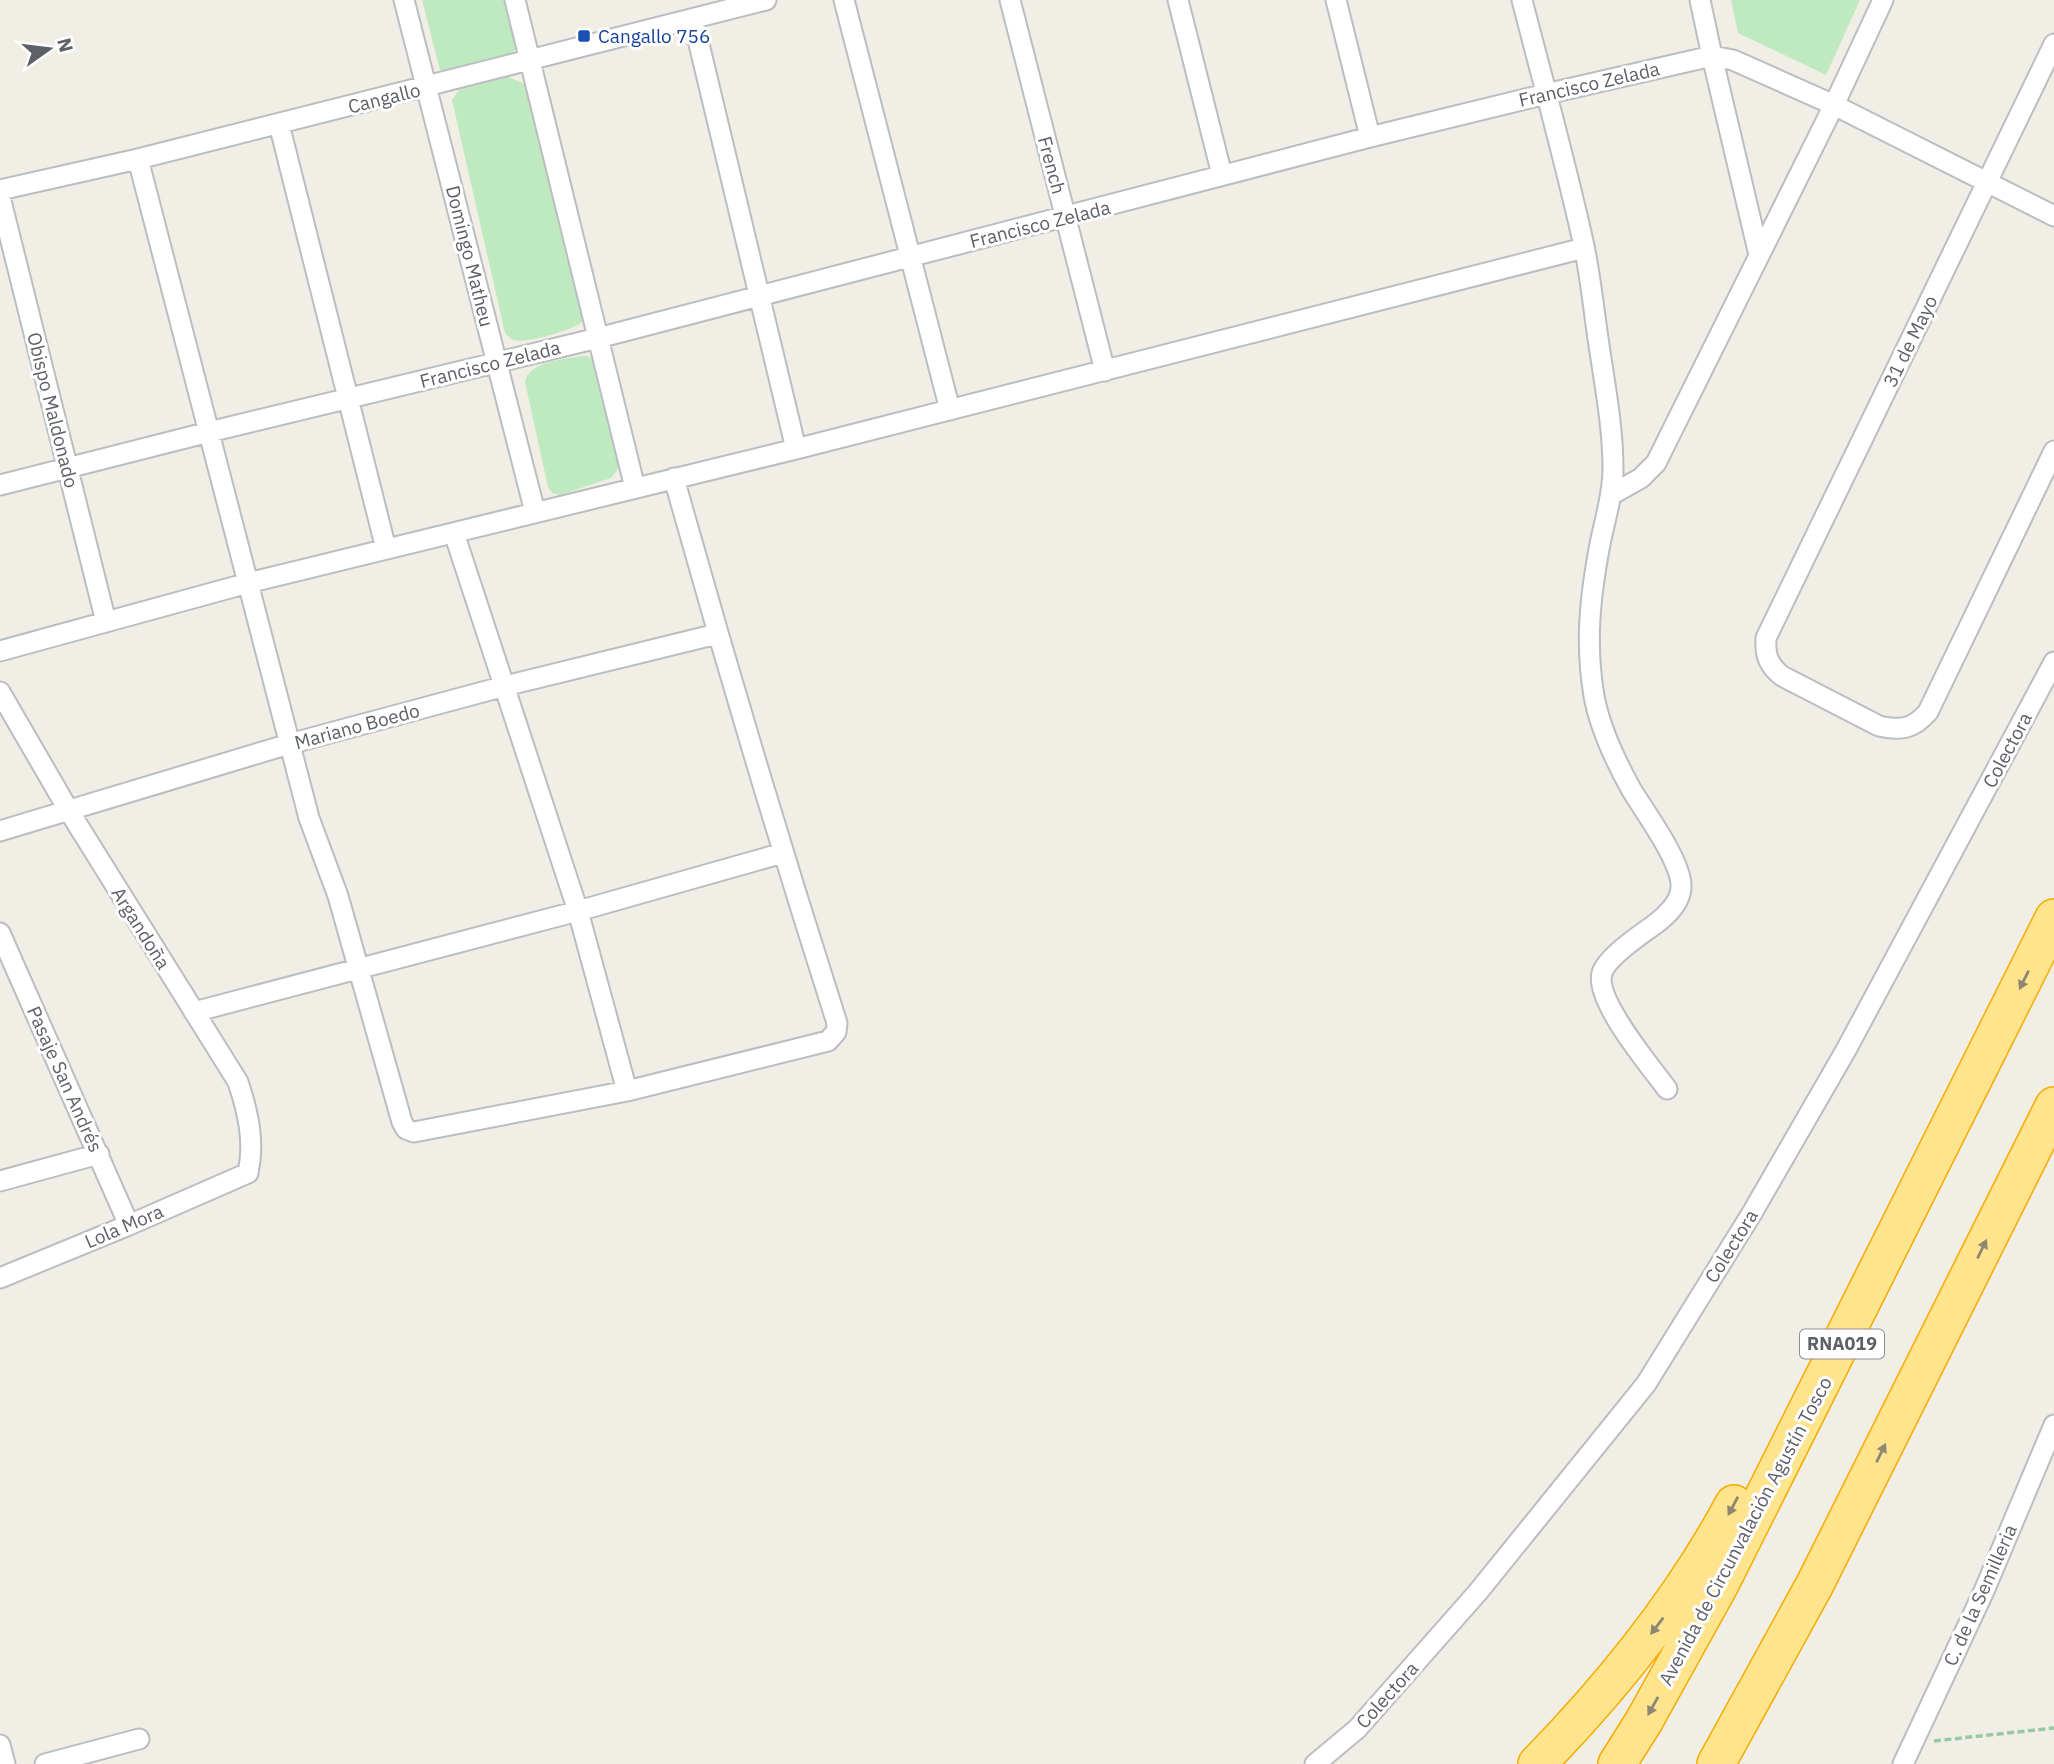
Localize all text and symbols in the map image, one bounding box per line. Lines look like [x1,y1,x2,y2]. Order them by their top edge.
north arrow [14,14,84,84]
place label: Cangallo 756 [598,24,710,48]
marker: Cangallo 756 [576,28,592,44]
text: N [52,35,79,54]
street label: Francisco Zelada [1516,56,1662,112]
street label: Cangallo [345,77,423,119]
street label: French [1033,134,1071,196]
street label: Domingo Matheu [441,183,499,329]
street label: Francisco Zelada [967,195,1113,253]
street label: 31 de Mayo [1878,291,1942,391]
street label: Obispo Maldonado [22,330,84,490]
street label: Francisco Zelada [417,335,563,393]
street label: Mariano Boedo [292,698,422,754]
street label: Colectora [1977,708,2037,792]
street label: Argandoña [106,883,176,973]
one-way arrow [2018,970,2029,990]
street label: Pasaje San Andrés [22,1002,108,1156]
street label: Lola Mora [81,1199,167,1253]
street label: Colectora [1699,1205,1763,1287]
one-way arrow [1976,1239,1988,1259]
road number: RNA019 [1800,1330,1884,1358]
street label: Avenida de Circunvalación Agustín Tosco [1653,1373,1837,1689]
one-way arrow [1875,1443,1887,1463]
one-way arrow [1728,1496,1740,1516]
street label: C. de la Semilleria [1938,1520,2022,1670]
one-way arrow [1650,1617,1664,1635]
street label: Colectora [1351,1657,1423,1733]
one-way arrow [1647,1696,1659,1715]

